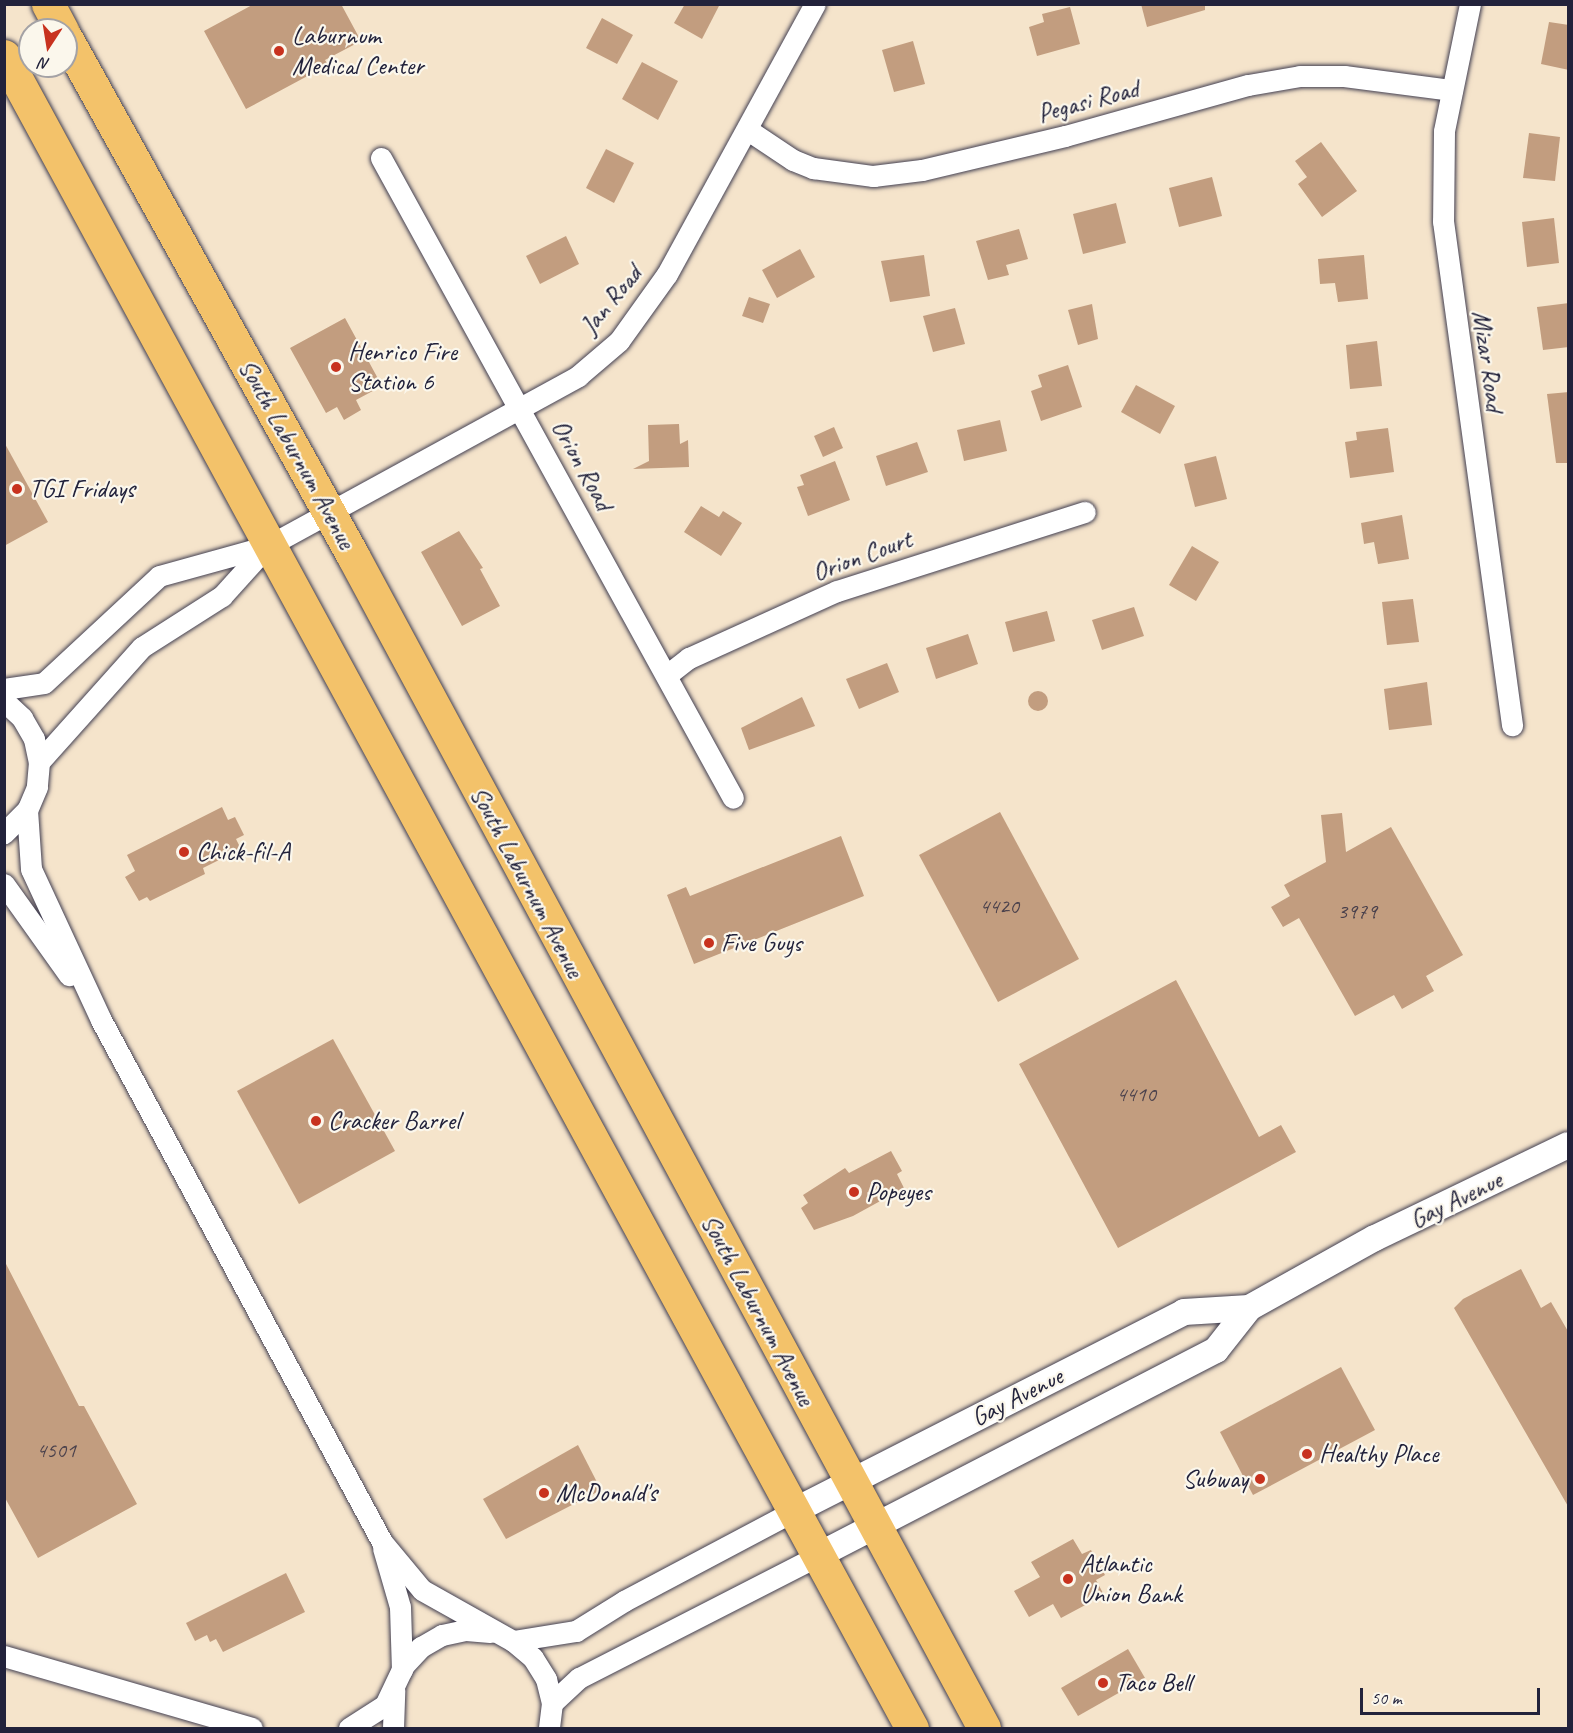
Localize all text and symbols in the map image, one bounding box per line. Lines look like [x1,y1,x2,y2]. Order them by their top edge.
north arrow [18,18,78,78]
place label: Laburnum Medical Center [292,20,424,82]
marker: Laburnum Medical Center [270,42,288,60]
text: N [38,53,52,74]
street label: Pegasi Road [1034,73,1142,129]
street label: Jan Road [574,259,648,341]
street label: Mizar Road [1465,309,1511,413]
place label: Henrico Fire Station 6 [348,336,457,398]
street label: South Laburnum Avenue [232,353,362,555]
marker: Henrico Fire Station 6 [329,360,343,374]
street label: Orion Road [545,415,619,515]
place label: TGI Fridays [29,473,135,505]
marker: TGI Fridays [10,482,24,496]
street label: Orion Court [808,524,916,588]
street label: South Laburnum Avenue [463,781,591,983]
place label: Chick-fil-A [196,836,290,868]
marker: Chick-fil-A [177,845,191,859]
house number: 4420 [979,894,1019,920]
house number: 3979 [1337,899,1377,925]
place label: Five Guys [721,927,802,959]
marker: Five Guys [702,936,716,950]
house number: 4410 [1116,1082,1156,1108]
place label: Cracker Barrel [328,1105,460,1137]
marker: Cracker Barrel [309,1114,323,1128]
street label: Gay Avenue [1405,1164,1507,1236]
place label: Popeyes [866,1176,931,1208]
marker: Popeyes [847,1185,861,1199]
street label: South Laburnum Avenue [694,1209,822,1411]
street label: Gay Avenue [966,1361,1068,1433]
house number: 4501 [36,1438,76,1464]
place label: Healthy Place [1319,1438,1438,1470]
marker: Healthy Place [1300,1447,1314,1461]
place label: Subway [1182,1463,1248,1495]
marker: Subway [1253,1472,1267,1486]
place label: McDonald's [556,1477,657,1509]
marker: McDonald's [537,1486,551,1500]
place label: Atlantic Union Bank [1080,1548,1182,1610]
marker: Atlantic Union Bank [1061,1572,1075,1586]
place label: Taco Bell [1115,1667,1192,1699]
marker: Taco Bell [1096,1676,1110,1690]
scale bar [1363,1676,1543,1714]
text: 50 m [1371,1687,1402,1709]

